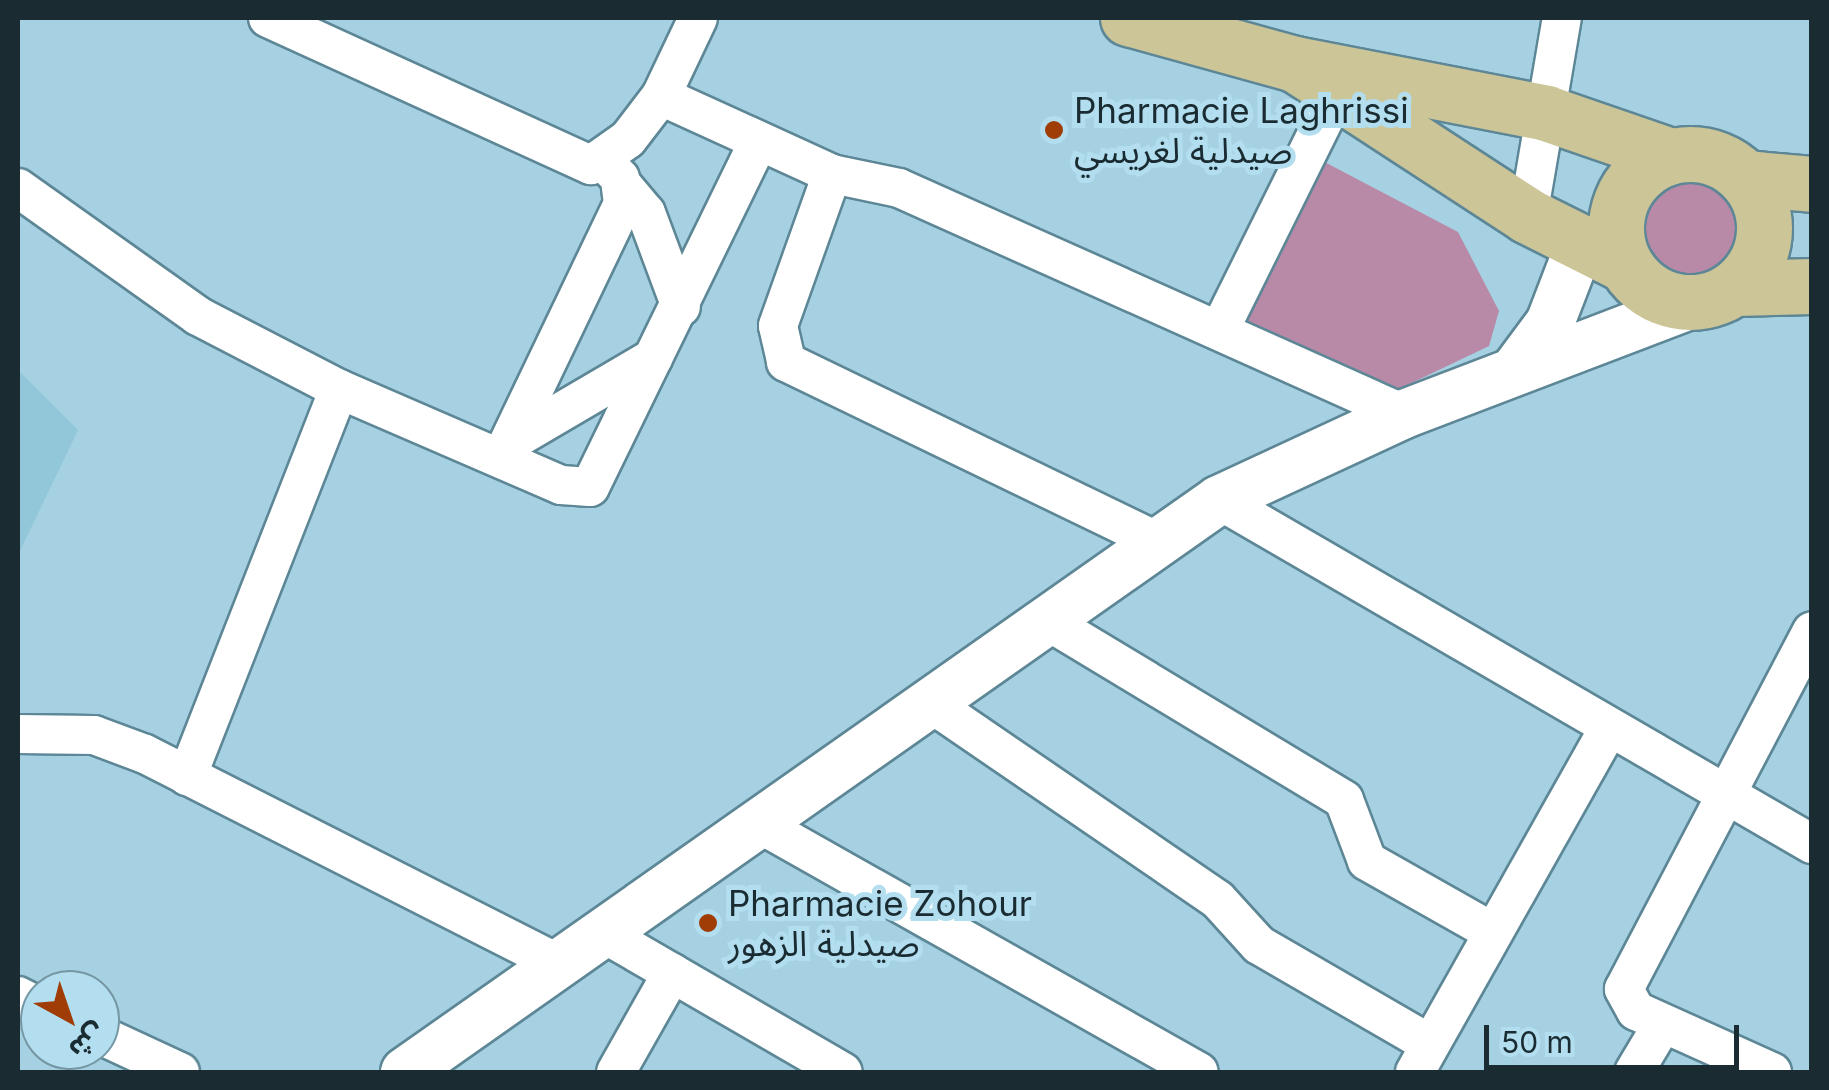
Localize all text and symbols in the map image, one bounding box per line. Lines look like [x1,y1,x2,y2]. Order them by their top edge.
place label: Pharmacie Laghrissi صيدلية لغريسي [1074,89,1409,171]
marker: Pharmacie Laghrissi صيدلية لغريسي [1043,119,1065,141]
place label: Pharmacie Zohour صيدلية الزهور [728,882,1032,964]
marker: Pharmacie Zohour صيدلية الزهور [697,912,719,934]
north arrow [20,970,120,1070]
scale bar [1489,1005,1744,1067]
text: ش [62,1016,114,1067]
text: 50 m [1501,1024,1573,1060]

